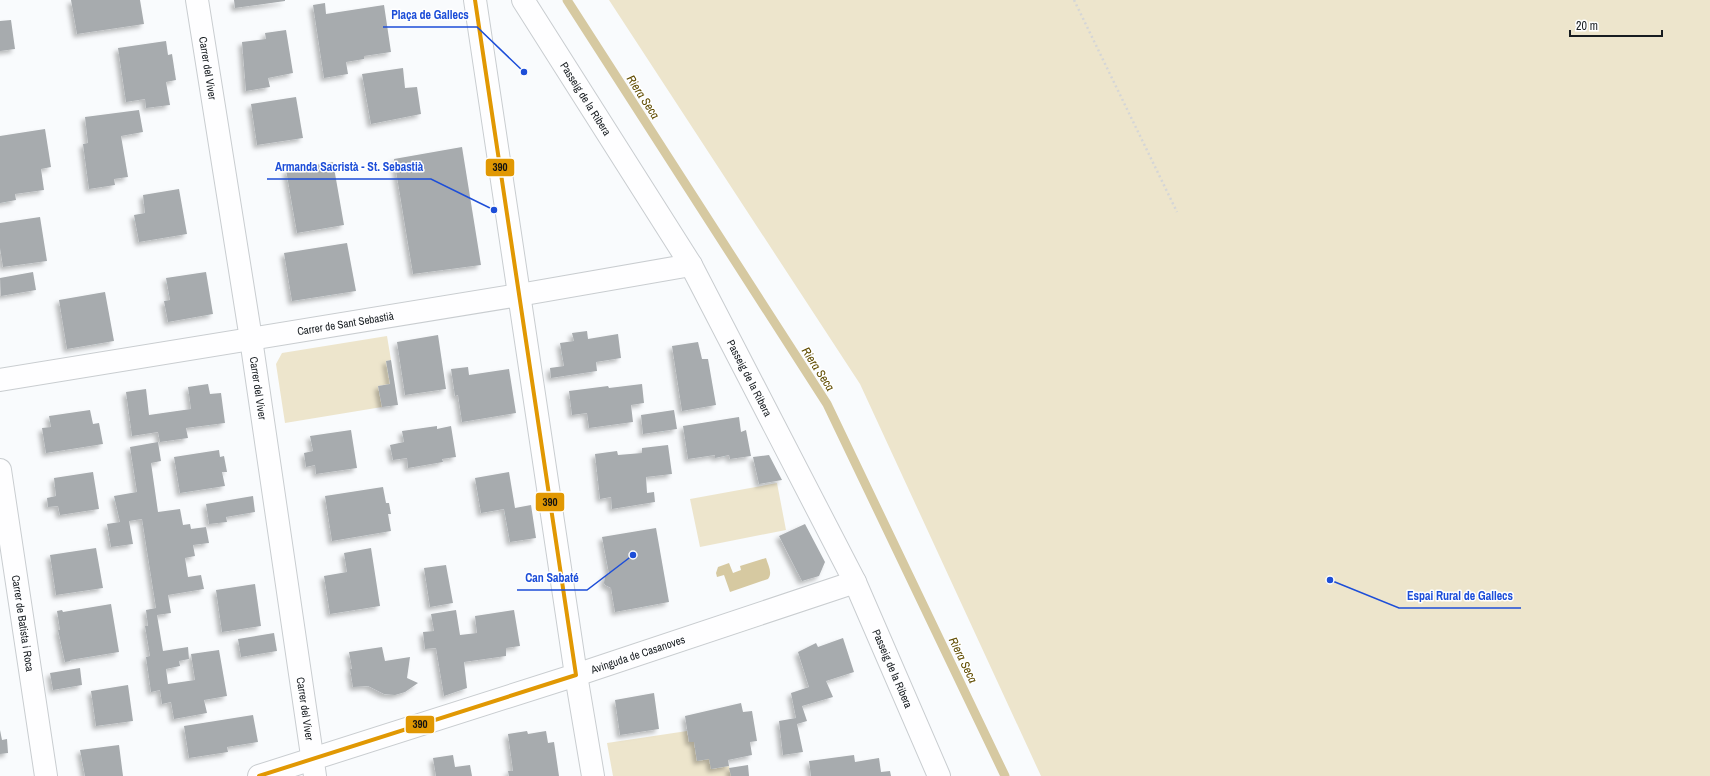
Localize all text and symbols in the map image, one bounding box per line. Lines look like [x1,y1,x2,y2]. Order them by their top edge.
callout: Plaça de Gallecs [383,3,477,27]
text: Plaça de Gallecs [391,7,469,23]
scale bar [1570,12,1662,38]
text: 20 m [1576,18,1598,34]
street label: Carrer del Viver [196,36,220,101]
street label: Passeig de la Ribera [557,59,614,138]
water label: Riera Seca [623,72,663,122]
callout: Armanda Sacristà - St. Sebastià [267,155,431,179]
line badge: 390 [485,158,515,177]
text: Armanda Sacristà - St. Sebastià [275,159,424,175]
text: 390 [492,160,508,174]
street label: Carrer de Sant Sebastià [296,309,395,338]
street label: Passeig de la Ribera [724,337,775,419]
water label: Riera Seca [798,344,838,394]
street label: Carrer del Viver [247,356,270,421]
line badge: 390 [535,492,565,512]
text: 390 [542,495,558,509]
callout: Can Sabaté [517,566,587,590]
text: Can Sabaté [525,570,579,586]
street label: Carrer de Batista i Roca [9,574,37,673]
callout: Espai Rural de Gallecs [1399,584,1521,608]
text: Espai Rural de Gallecs [1407,588,1514,604]
street label: Passeig de la Ribera [869,627,916,710]
street label: Avinguda de Casanoves [588,632,687,677]
water label: Riera Seca [945,634,981,686]
street label: Carrer del Viver [294,676,317,741]
line badge: 390 [405,715,435,734]
text: 390 [412,717,428,731]

